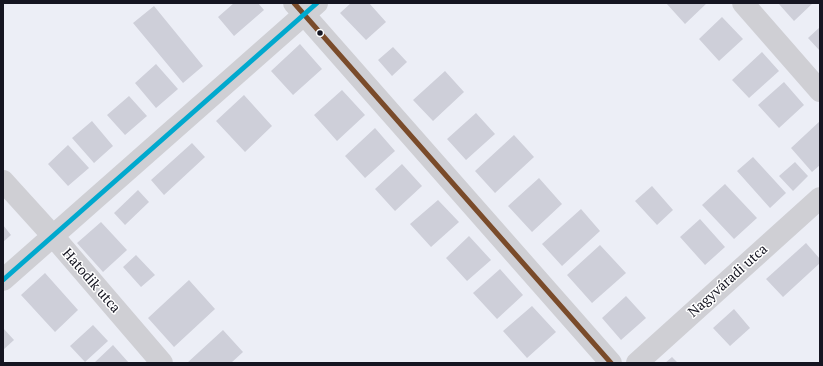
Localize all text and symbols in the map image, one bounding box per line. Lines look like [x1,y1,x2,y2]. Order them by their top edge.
unlabelled marker [315,28,325,38]
street label: Nagyváradi utca [685,241,771,321]
street label: Hatodik utca [59,245,123,317]

